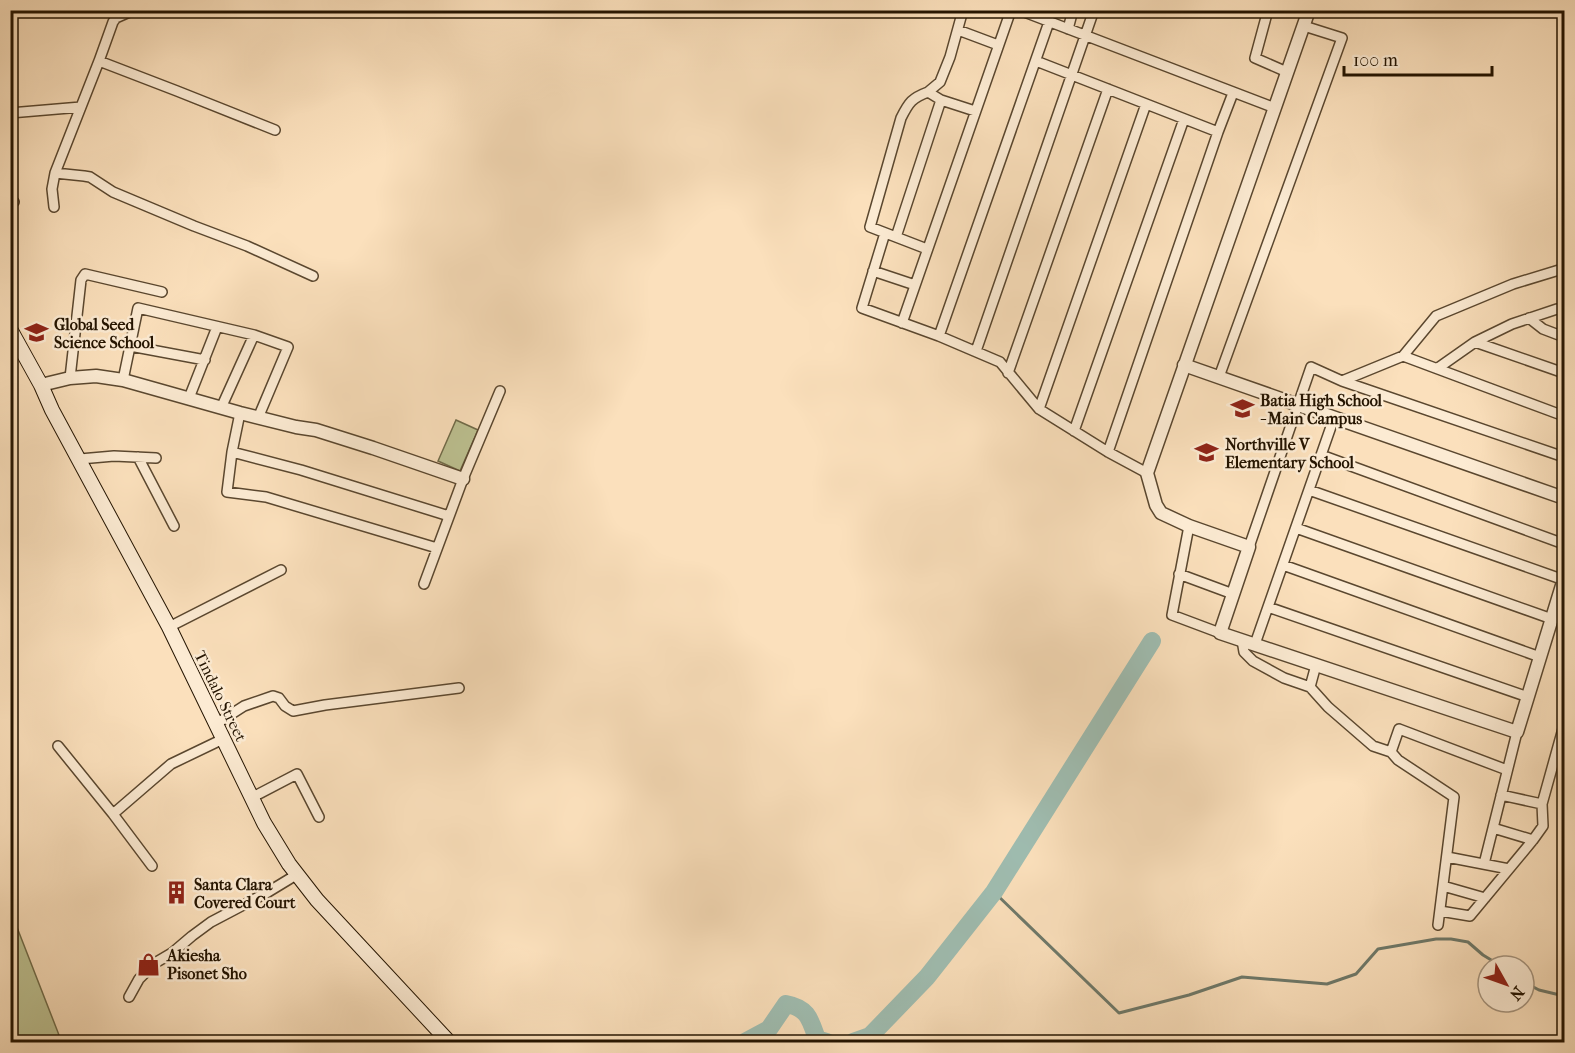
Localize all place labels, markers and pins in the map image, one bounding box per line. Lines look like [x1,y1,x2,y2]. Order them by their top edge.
place label: Global Seed Science School [54,315,155,352]
school or university icon: Global Seed Science School [23,320,49,346]
place label: Batia High School - Main Campus [1260,391,1383,429]
school or university icon: Batia High School - Main Campus [1229,396,1255,422]
place label: Northville V Elementary School [1225,435,1354,473]
school or university icon: Northville V Elementary School [1194,440,1220,466]
place label: Santa Clara Covered Court [194,875,296,912]
building icon: Santa Clara Covered Court [163,880,189,906]
place label: Akiesha Pisonet Sho [166,946,247,983]
shop icon: Akiesha Pisonet Sho [136,951,162,977]

